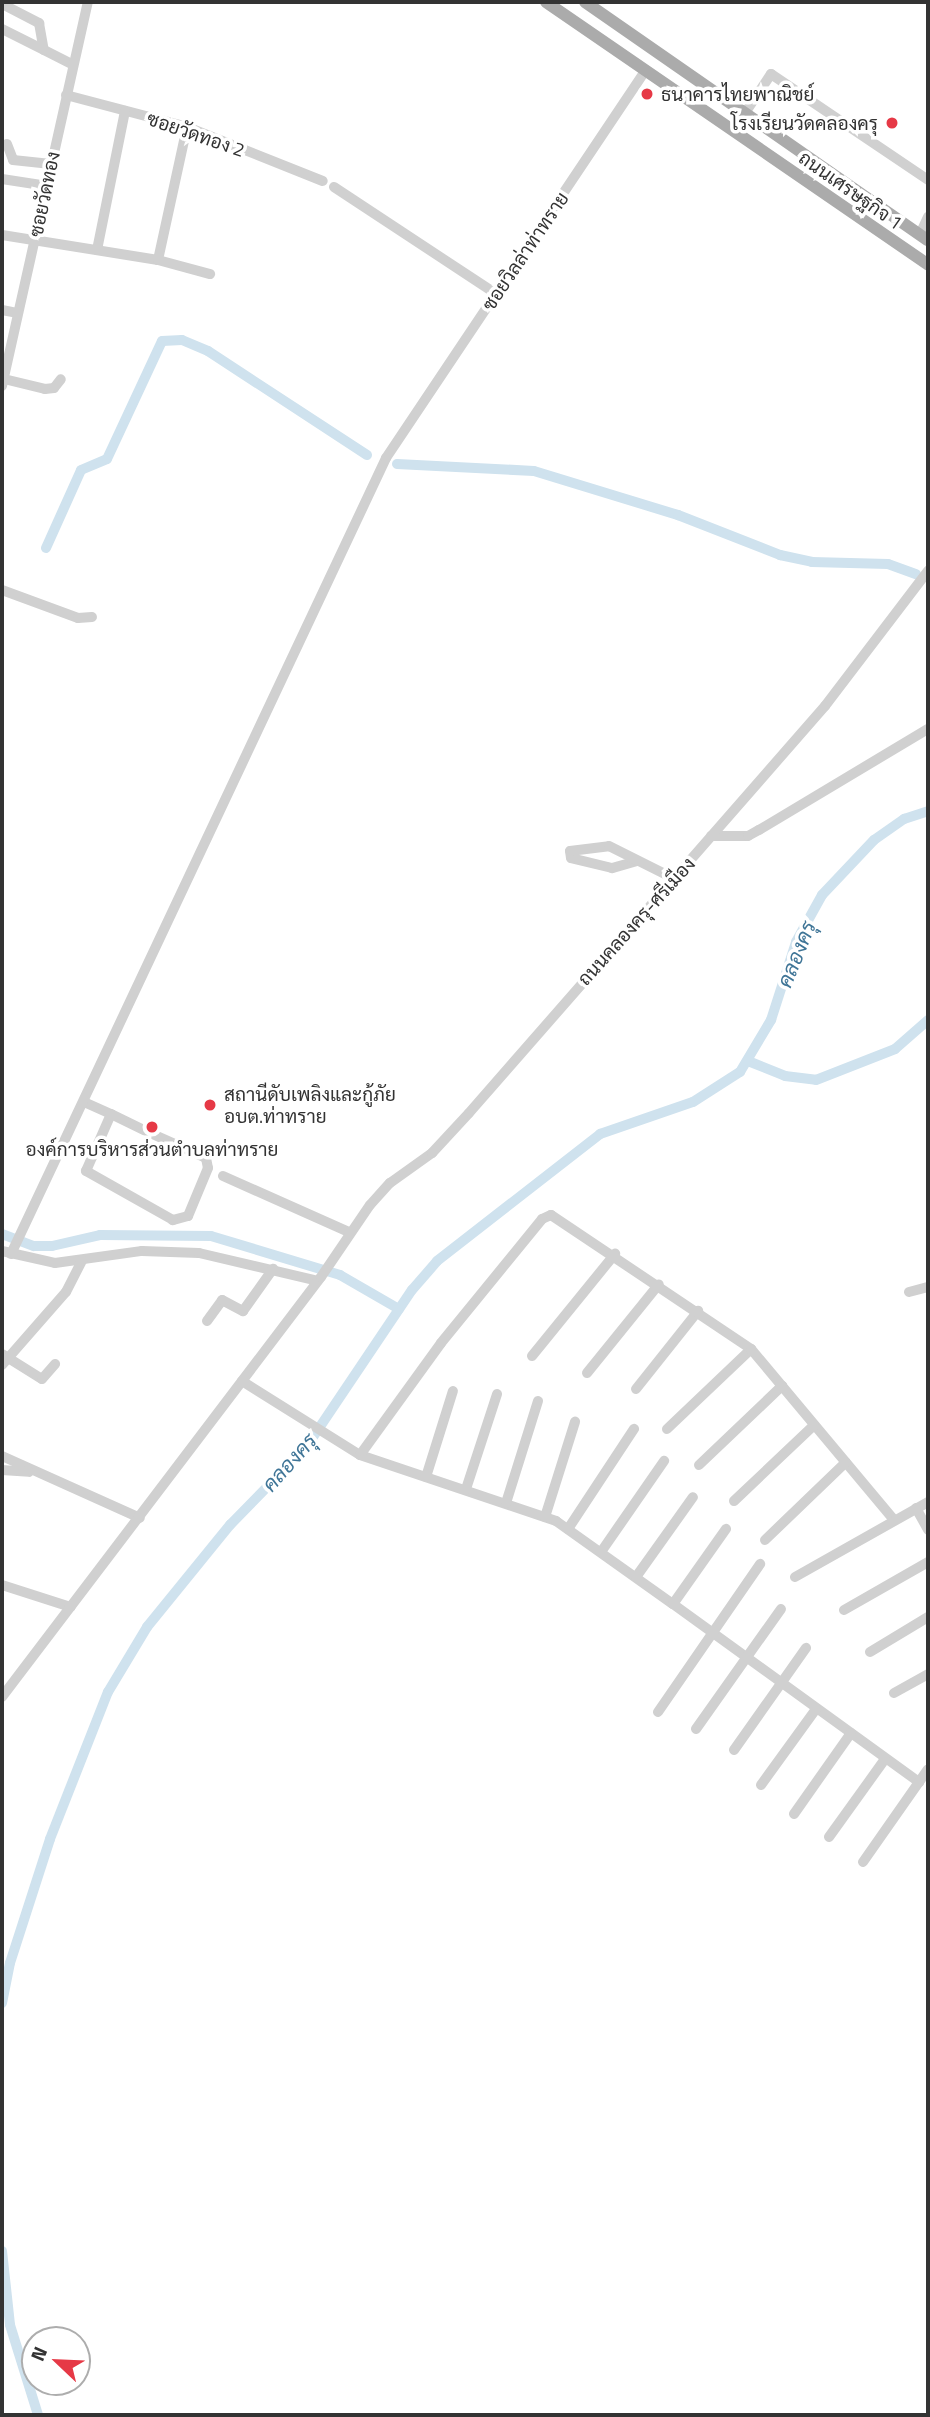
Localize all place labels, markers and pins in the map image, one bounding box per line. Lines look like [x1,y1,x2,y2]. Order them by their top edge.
place label: ธนาคารไทยพาณิชย์ [661,83,814,105]
marker: ธนาคารไทยพาณิชย์ [639,86,655,102]
place label: โรงเรียนวัดคลองครุ [731,112,878,134]
marker: โรงเรียนวัดคลองครุ [884,115,900,131]
place label: สถานีดับเพลิงและกู้ภัย อบต.ท่าทราย [224,1083,396,1127]
marker: สถานีดับเพลิงและกู้ภัย อบต.ท่าทราย [202,1097,218,1113]
marker: องค์การบริหารส่วนตำบลท่าทราย [144,1119,160,1135]
place label: องค์การบริหารส่วนตำบลท่าทราย [26,1138,278,1160]

